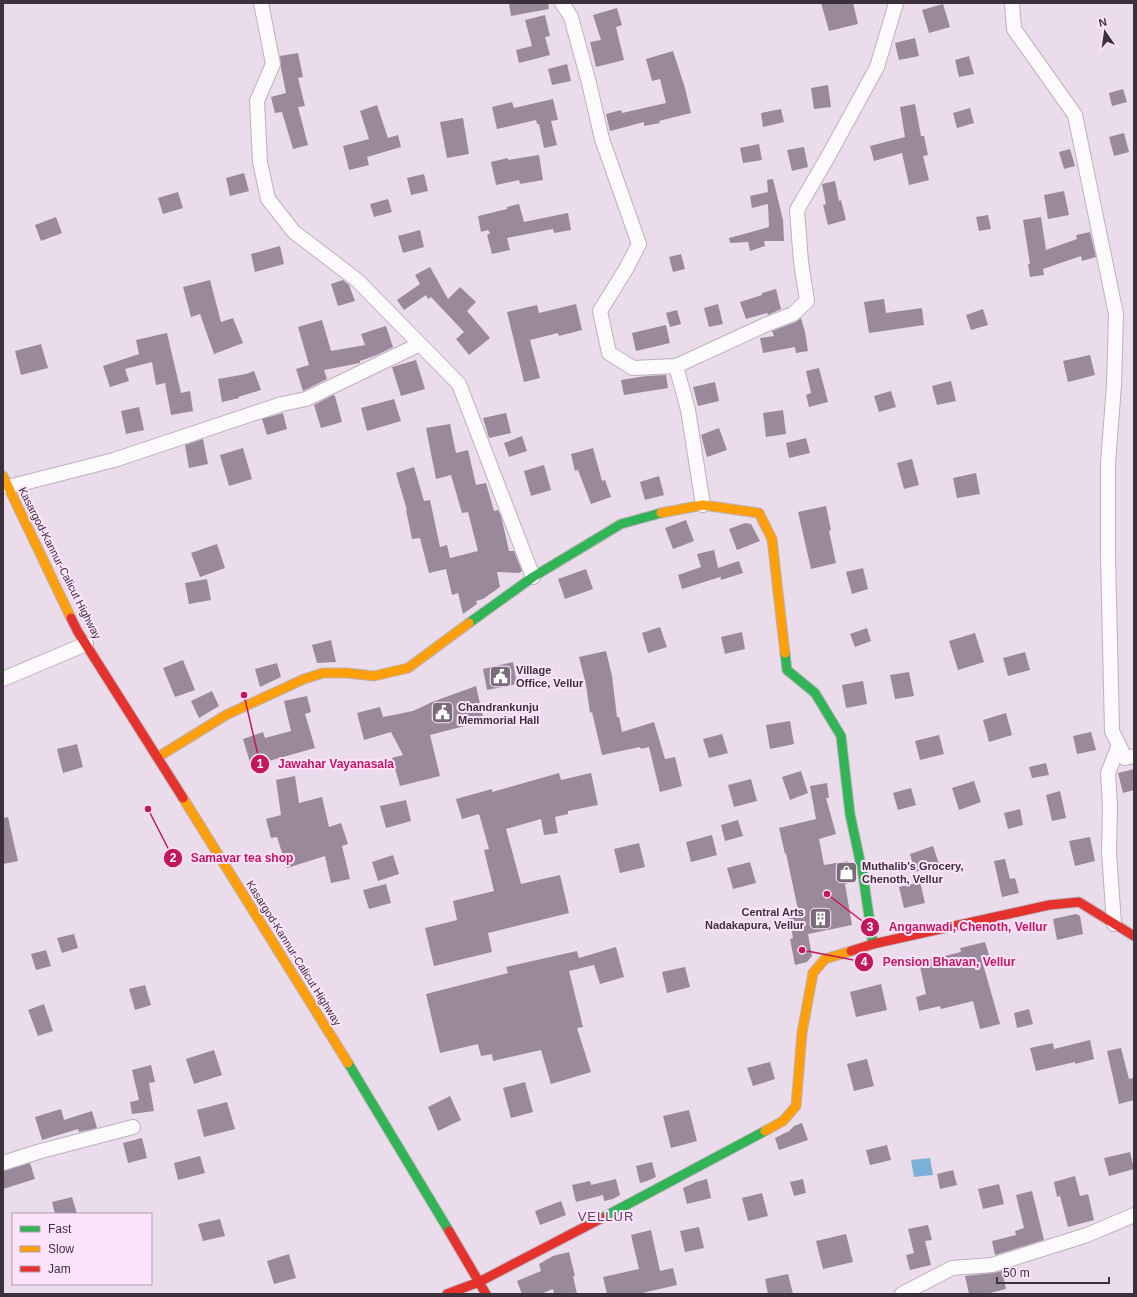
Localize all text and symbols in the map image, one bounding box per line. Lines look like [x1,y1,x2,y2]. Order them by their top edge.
north arrow [1085,12,1125,52]
text: N [1098,16,1108,29]
street label: Kasargod-Kannur-Calicut Highway [16,485,104,641]
public building icon: Village Office, Vellur [487,663,513,689]
place label: Village Office, Vellur [516,664,584,689]
public building icon: Chandrankunju Memmorial Hall [430,700,456,726]
place label: Chandrankunju Memmorial Hall [458,701,539,726]
callout: Jawahar Vayanasala [250,752,402,776]
text: 1 [257,757,264,771]
text: Jawahar Vayanasala [278,757,394,771]
callout: Samavar tea shop [163,846,302,870]
text: 2 [170,851,177,865]
text: Samavar tea shop [191,851,293,865]
shop icon: Muthalib's Grocery, Chenoth, Vellur [833,859,859,885]
place label: Muthalib's Grocery, Chenoth, Vellur [862,860,963,885]
street label: Kasargod-Kannur-Calicut Highway [244,878,344,1028]
building icon: Central Arts Nadakapura, Vellur [807,905,833,931]
place label: Central Arts Nadakapura, Vellur [705,906,805,931]
callout: Anganwadi, Chenoth, Vellur [860,915,1055,939]
text: 3 [867,920,874,934]
text: Anganwadi, Chenoth, Vellur [889,920,1048,934]
callout: Pension Bhavan, Vellur [854,950,1023,974]
text: 4 [861,955,868,969]
text: Pension Bhavan, Vellur [883,955,1016,969]
district label: VELLUR [578,1209,634,1224]
legend [12,1213,152,1285]
text: Fast [48,1222,72,1236]
text: Slow [48,1242,74,1256]
scale bar [997,1259,1109,1285]
text: Jam [48,1262,71,1276]
text: 50 m [1003,1266,1030,1280]

